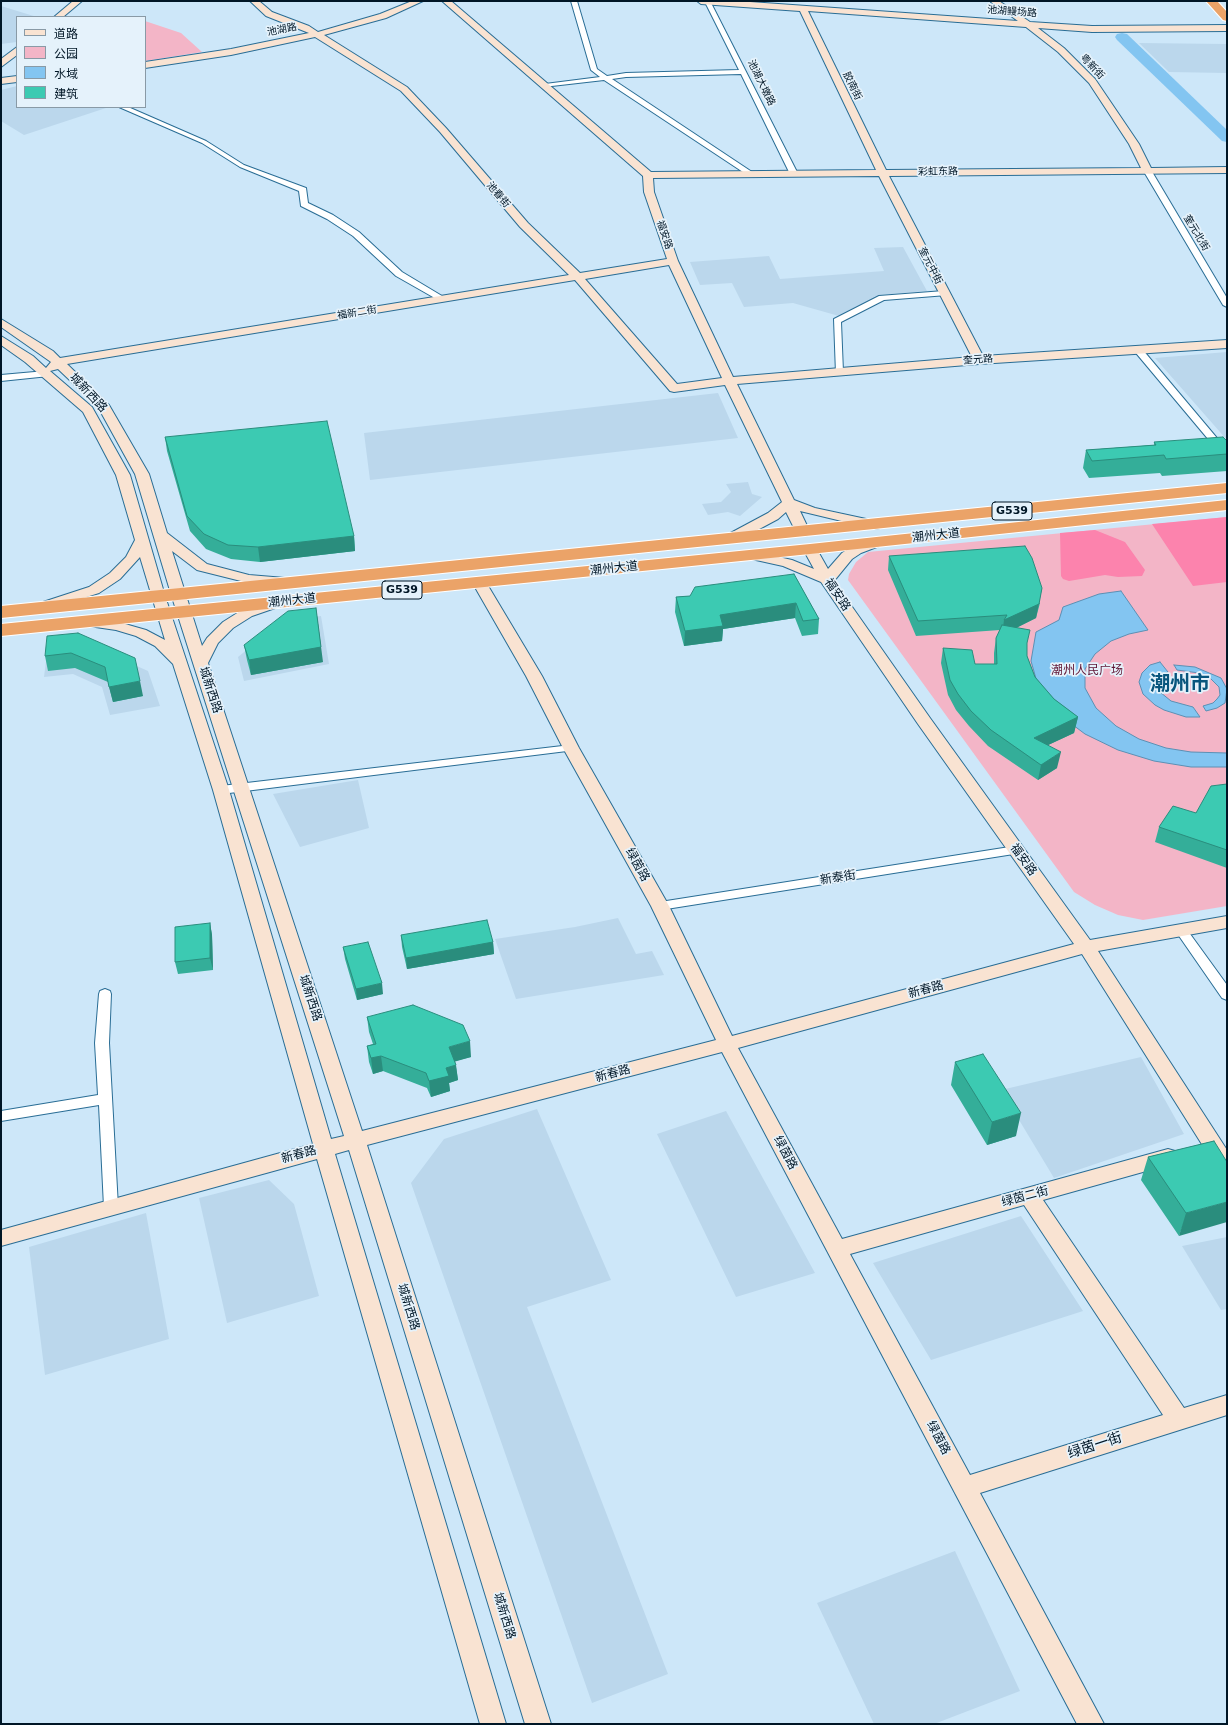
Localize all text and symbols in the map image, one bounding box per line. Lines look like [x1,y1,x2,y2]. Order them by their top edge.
street label: 池湖鳗场路 [987,4,1037,20]
legend [16,16,146,108]
street label: 池湖路 [266,21,298,39]
text: 道路 [54,27,78,41]
text: 公园 [54,47,78,61]
street label: 粤新街 [1077,52,1107,82]
street label: 池湖大墩路 [745,58,777,108]
text: 水域 [54,67,78,81]
street label: 胶南街 [840,70,864,102]
text: 建筑 [54,87,78,101]
street label: 彩虹东路 [918,166,958,178]
street label: 池春街 [484,180,512,210]
street label: 奎元北街 [1181,213,1211,253]
street label: 福安路 [653,219,675,251]
street label: 奎元中街 [916,245,944,287]
street label: 福新二街 [336,304,378,322]
street label: 奎元路 [963,353,993,367]
street label: 城新西路 [66,371,110,415]
road number: G539 [992,502,1032,520]
street label: 潮州大道 [911,526,961,546]
street label: 潮州大道 [589,559,639,579]
street label: 福安路 [821,576,853,614]
road number: G539 [382,581,422,599]
street label: 潮州大道 [267,591,317,611]
park label: 潮州人民广场 [1051,664,1123,678]
street label: 城新西路 [196,665,224,715]
district label: 潮州市 [1150,673,1210,697]
street label: 福安路 [1007,841,1039,879]
street label: 绿茵路 [622,846,652,884]
street label: 新泰街 [819,868,857,888]
street label: 城新西路 [296,973,324,1023]
street label: 新春路 [907,978,945,1002]
street label: 新春路 [594,1062,632,1086]
street label: 绿茵路 [770,1134,800,1172]
street label: 新春路 [280,1143,318,1167]
street label: 绿茵二街 [1000,1184,1050,1210]
street label: 城新西路 [394,1282,422,1332]
street label: 绿茵路 [923,1419,953,1457]
street label: 绿茵一街 [1066,1429,1124,1463]
street label: 城新西路 [490,1591,518,1641]

